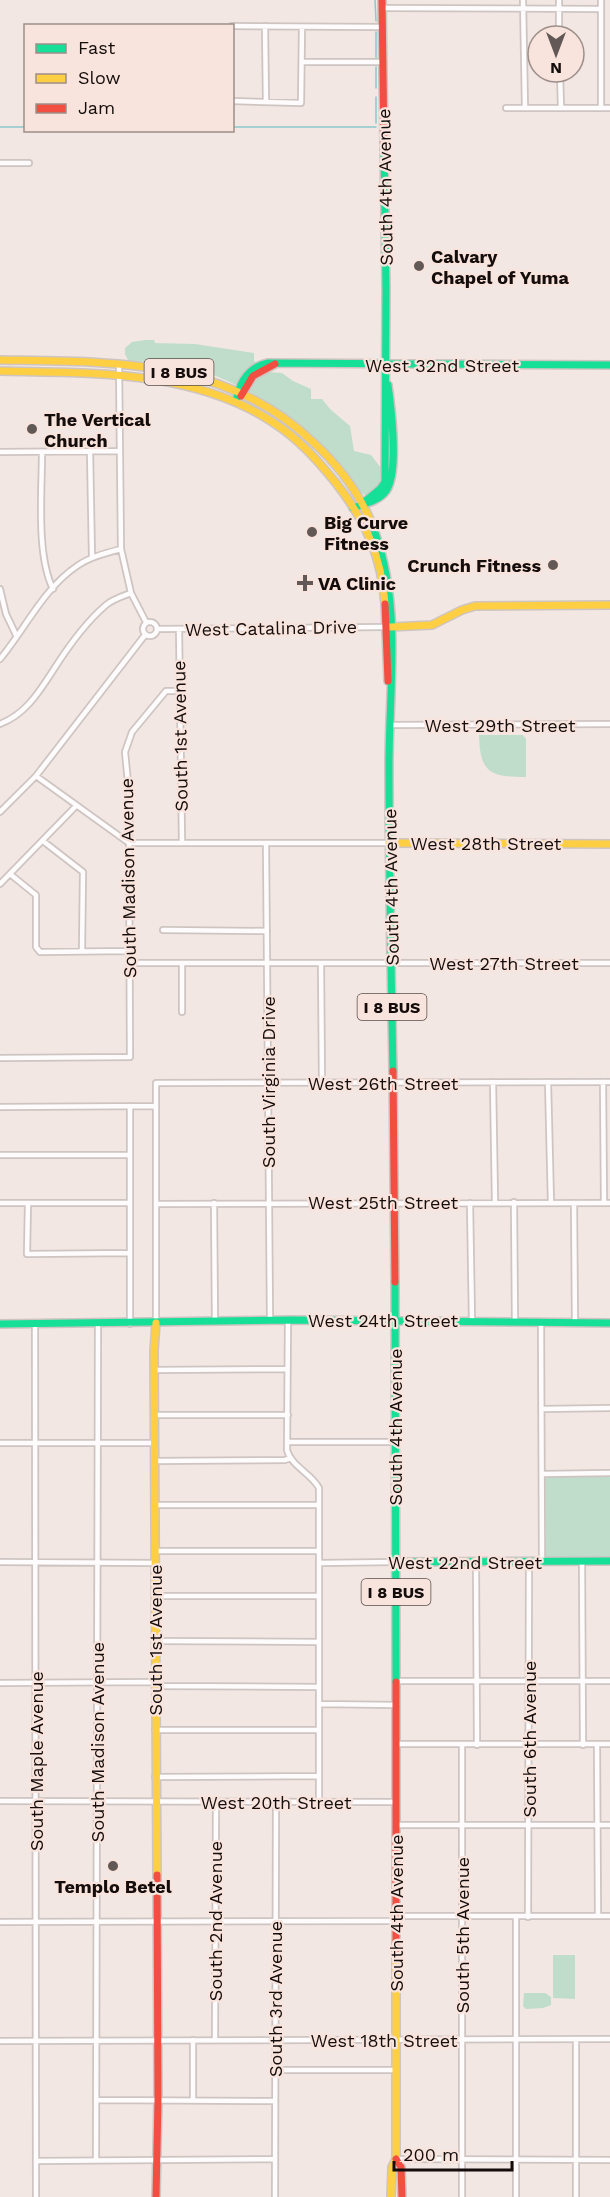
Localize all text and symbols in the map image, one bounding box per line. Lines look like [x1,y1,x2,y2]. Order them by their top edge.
legend [24,24,234,132]
north arrow [526,24,586,84]
text: Fast [78,37,116,58]
text: N [550,59,562,78]
text: Slow [78,67,121,88]
text: Jam [78,97,115,118]
street label: South 4th Avenue [373,108,397,266]
place label: Calvary Chapel of Yuma [431,246,570,288]
marker: Calvary Chapel of Yuma [412,259,426,273]
street label: West 32nd Street [365,355,519,376]
road number: I 8 BUS [144,359,213,385]
place label: The Vertical Church [44,409,151,451]
marker: The Vertical Church [25,422,39,436]
place label: Big Curve Fitness [324,512,408,554]
marker: Big Curve Fitness [305,525,319,539]
place label: Crunch Fitness [407,555,541,576]
marker: Crunch Fitness [546,558,560,572]
place label: VA Clinic [318,573,396,594]
marker: VA Clinic [296,574,314,592]
street label: West Catalina Drive [185,616,357,640]
street label: South 1st Avenue [168,660,192,812]
street label: West 29th Street [425,715,576,736]
street label: South Madison Avenue [116,778,140,978]
street label: South 4th Avenue [379,808,403,966]
street label: West 28th Street [411,833,562,854]
street label: West 27th Street [429,953,579,974]
road number: I 8 BUS [358,994,426,1020]
street label: South Virginia Drive [258,996,279,1168]
street label: West 26th Street [308,1073,459,1094]
street label: West 25th Street [308,1192,459,1213]
street label: West 24th Street [308,1310,459,1331]
street label: South 4th Avenue [385,1348,406,1506]
street label: West 22nd Street [388,1552,542,1573]
street label: South 1st Avenue [145,1564,166,1716]
road number: I 8 BUS [362,1579,430,1605]
street label: South Madison Avenue [87,1642,108,1842]
street label: South 6th Avenue [519,1661,540,1817]
street label: South Maple Avenue [26,1671,47,1851]
street label: West 20th Street [201,1792,352,1813]
street label: South 4th Avenue [386,1834,407,1992]
street label: South 2nd Avenue [205,1841,226,2001]
street label: South 5th Avenue [452,1857,473,2013]
marker: Templo Betel [106,1859,120,1873]
place label: Templo Betel [54,1876,172,1897]
street label: South 3rd Avenue [265,1921,286,2077]
street label: West 18th Street [311,2030,458,2051]
scale bar [394,2134,512,2172]
text: 200 m [403,2144,459,2165]

